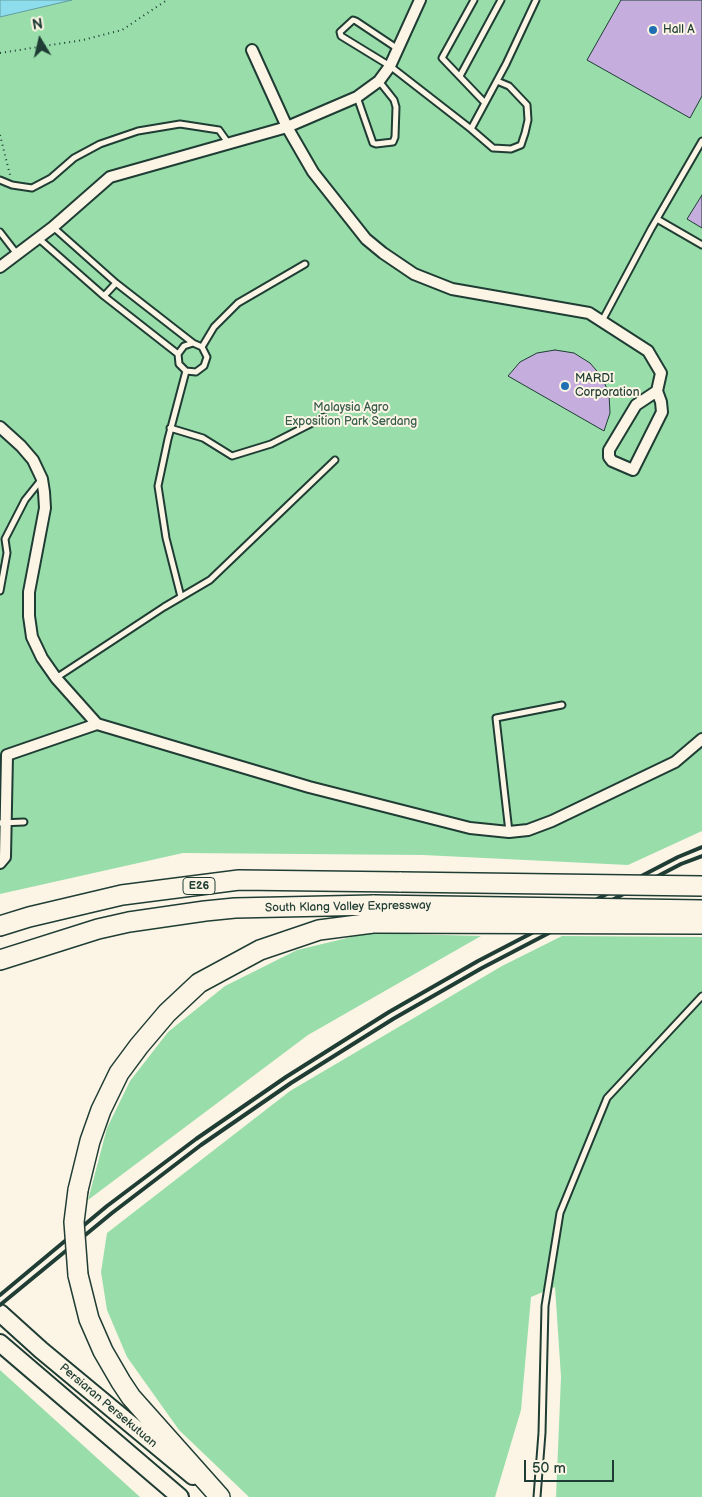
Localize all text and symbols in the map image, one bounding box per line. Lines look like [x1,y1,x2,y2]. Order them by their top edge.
north arrow [15,15,65,65]
text: N [31,15,44,34]
place label: Hall A [663,23,694,37]
marker: Hall A [647,24,659,36]
place label: MARDI Corporation [575,372,639,400]
marker: MARDI Corporation [559,380,571,392]
park label: Malaysia Agro Exposition Park Serdang [285,401,417,429]
road number: E26 [183,878,215,894]
street label: South Klang Valley Expressway [265,898,431,916]
street label: Persiaran Persekutuan [56,1361,160,1451]
scale bar [527,1450,617,1482]
text: 50 m [532,1459,566,1478]

